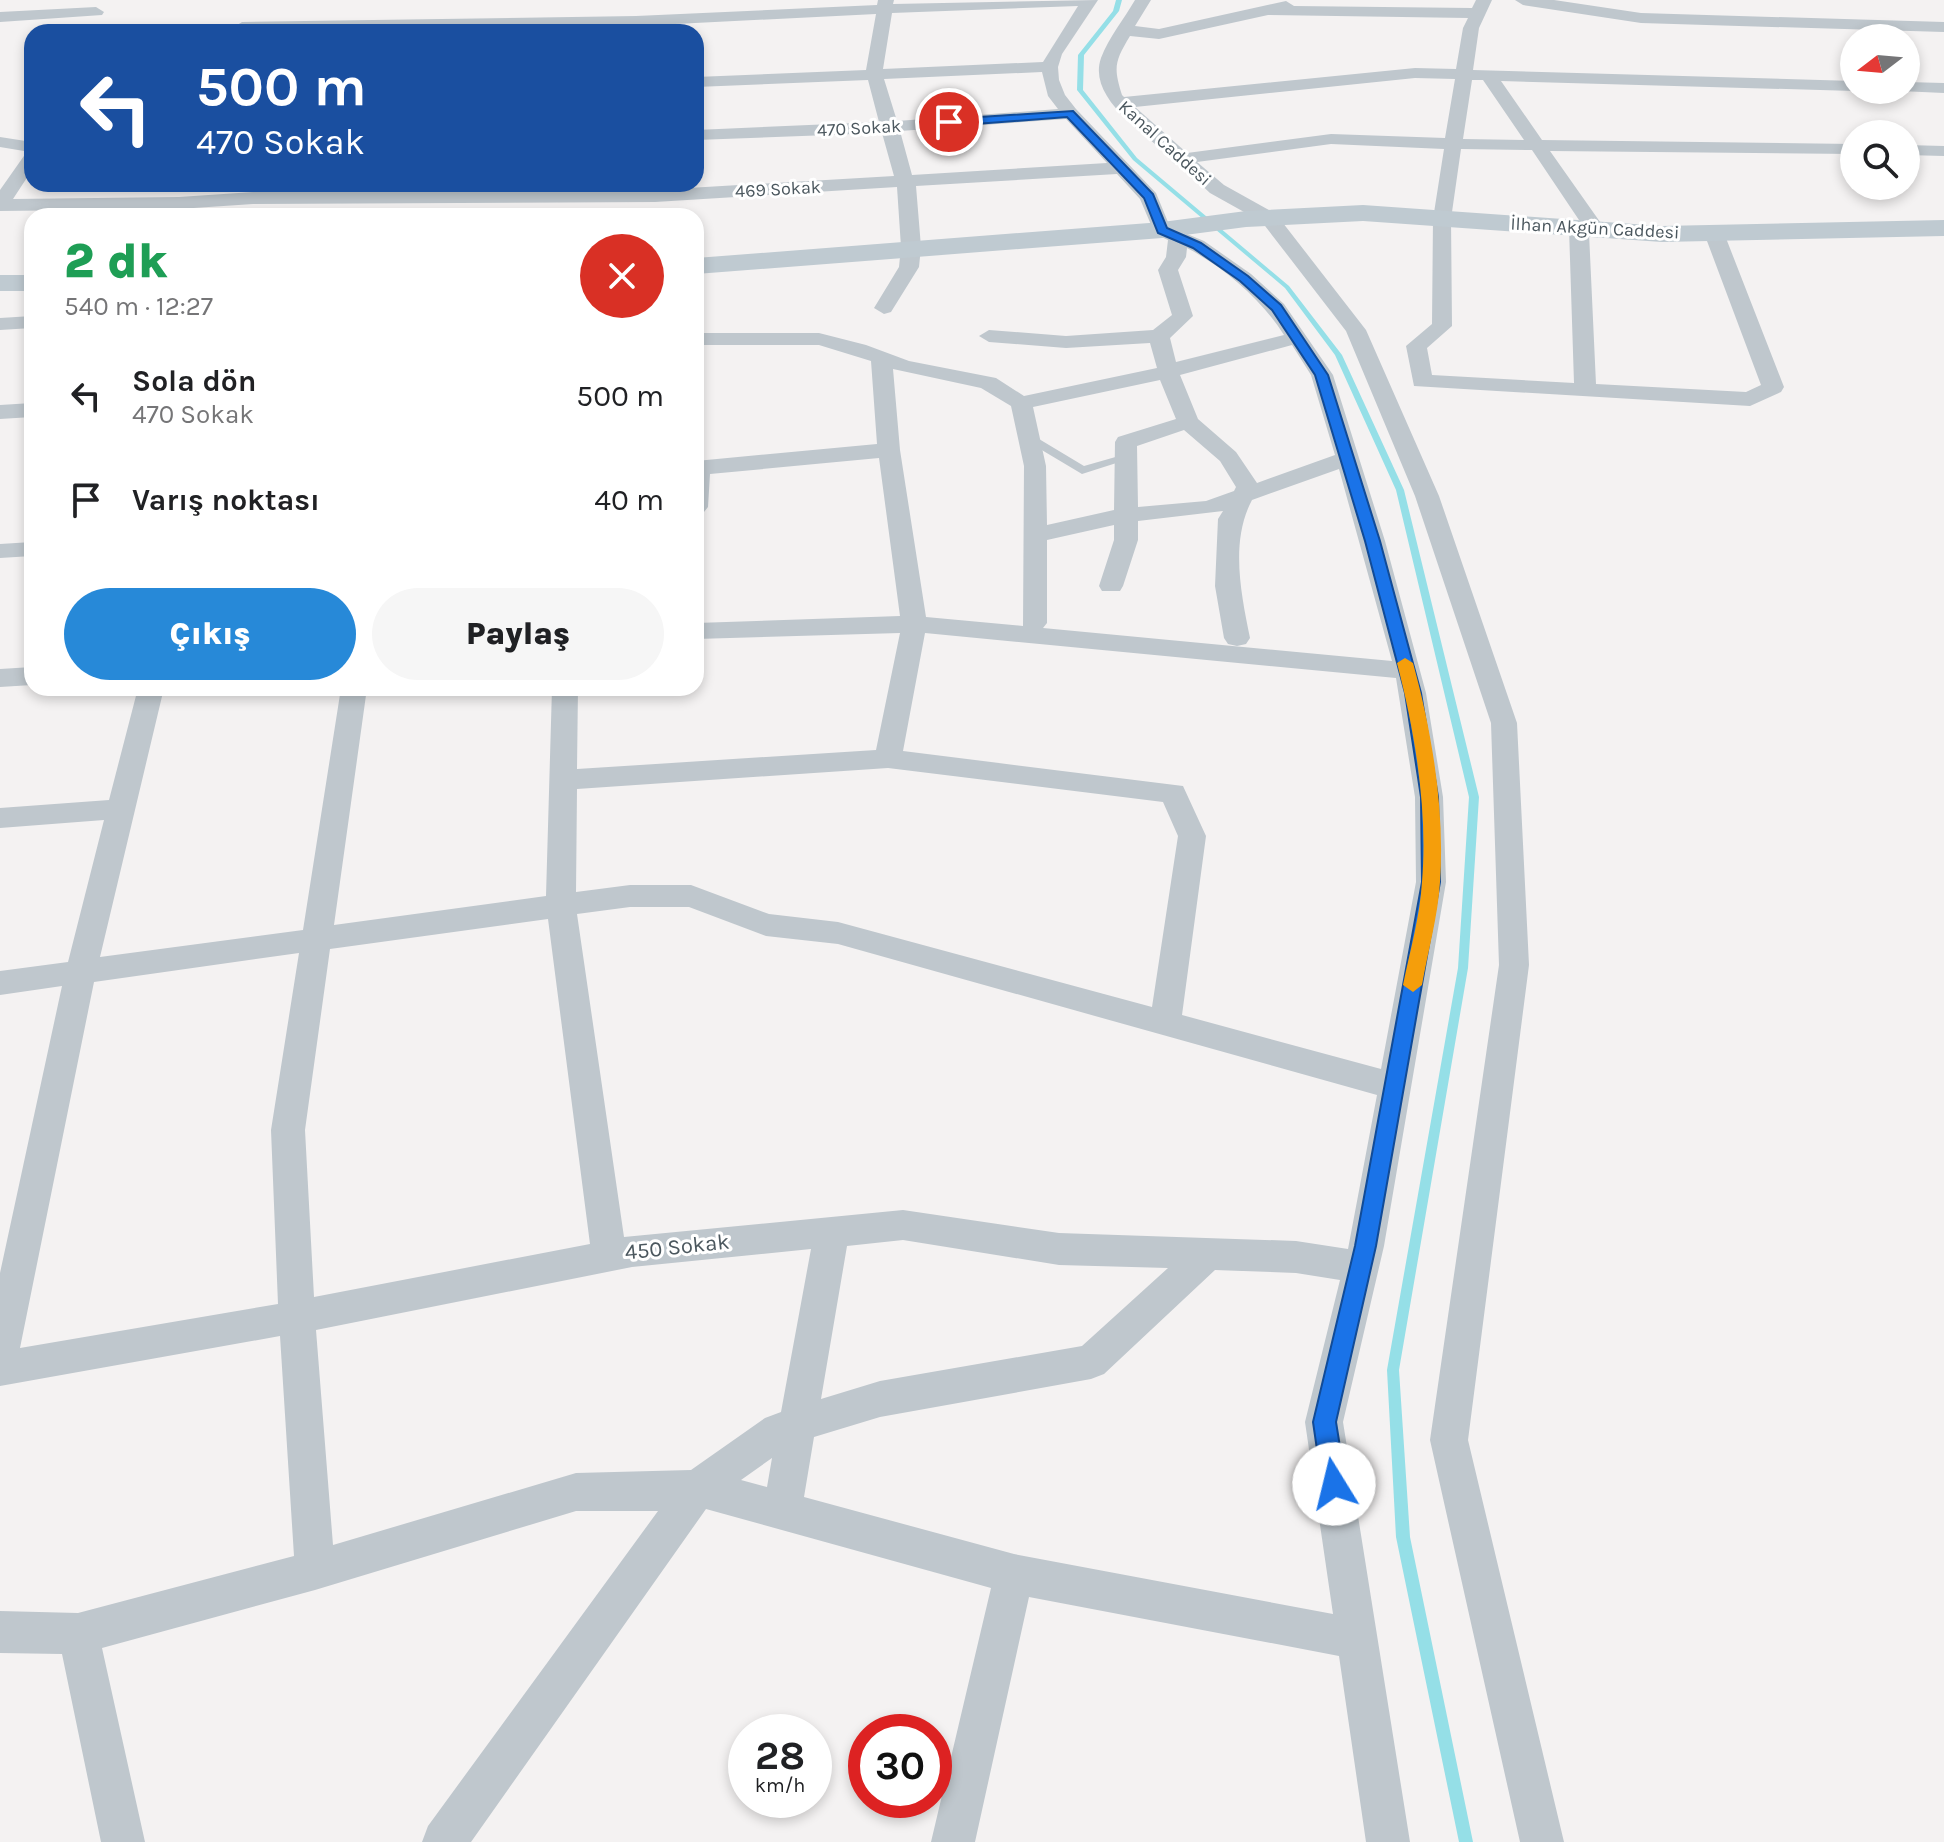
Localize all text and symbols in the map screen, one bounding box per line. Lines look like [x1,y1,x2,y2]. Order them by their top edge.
north arrow [1840,24,1920,104]
map controls [1840,24,1920,200]
text: 500 m [196,54,367,119]
icon: left [64,56,168,160]
pin [915,88,983,156]
street label: Kanal Caddesi [1114,96,1216,190]
icon: arrive [927,100,971,144]
street label: 470 Sokak [816,115,902,141]
button: search [1840,120,1920,200]
text: 470 Sokak [196,121,365,163]
street label: 469 Sokak [734,176,822,202]
street label: İlhan Akgün Caddesi [1510,213,1680,243]
text: 2 dk [64,233,168,289]
button: close [580,234,664,318]
text: 540 m · 12:27 [64,291,213,322]
text: Sola dön [132,363,256,399]
icon: left [64,374,108,418]
text: 500 m [576,378,664,414]
text: 470 Sokak [132,399,254,430]
icon: arrive [64,478,108,522]
text: Varış noktası [132,482,320,518]
text: 40 m [594,482,664,518]
button: Çıkış [64,588,356,680]
button: Paylaş [372,588,664,680]
street label: 450 Sokak [623,1229,731,1265]
position arrow [1292,1442,1376,1526]
speed limit sign: 30 [848,1714,952,1818]
text: 28 [755,1732,805,1779]
text: km/h [755,1774,805,1797]

